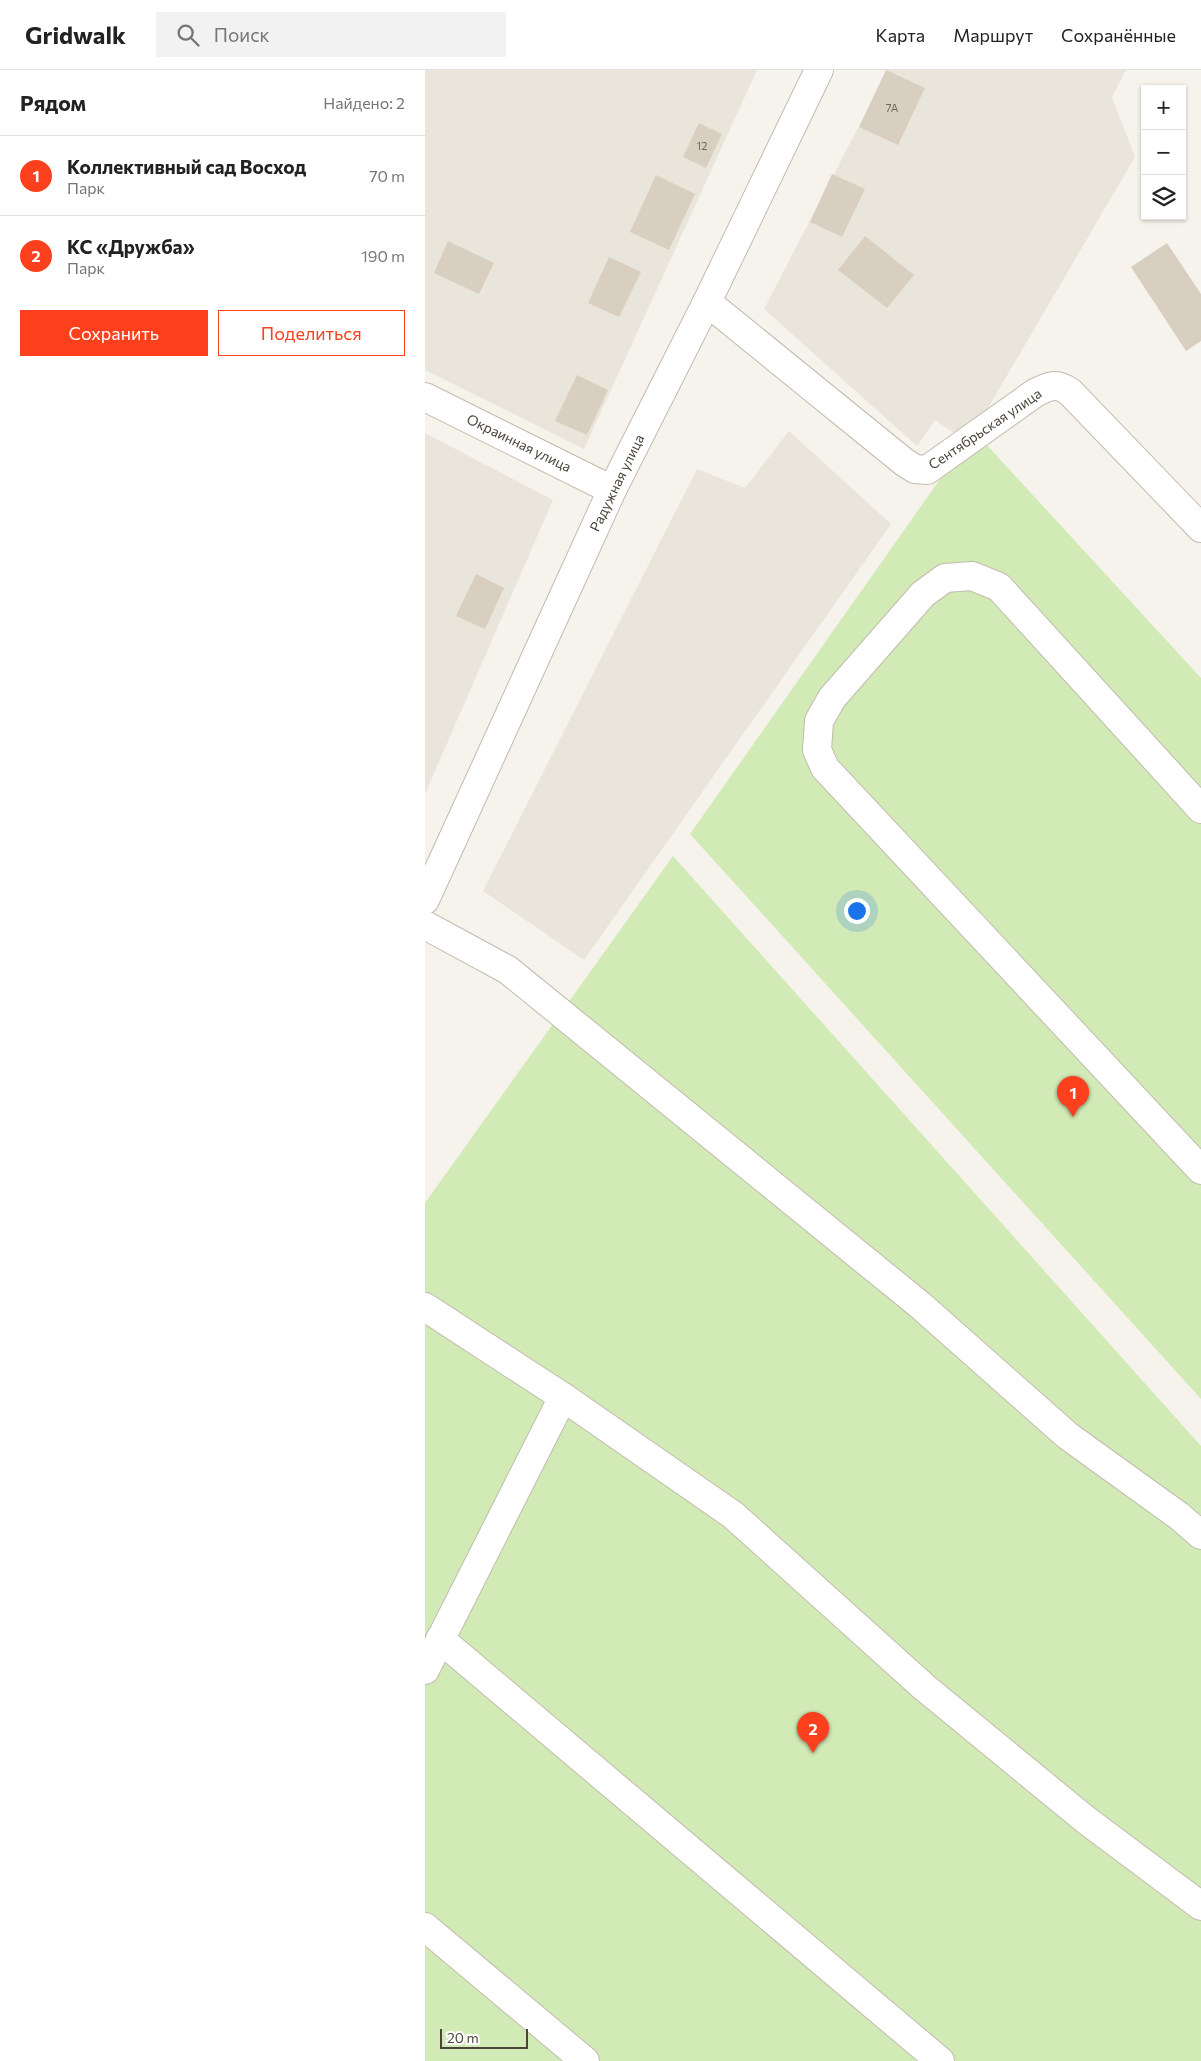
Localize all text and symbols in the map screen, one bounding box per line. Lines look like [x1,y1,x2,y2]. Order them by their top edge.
search box [156,12,506,57]
text: Gridwalk [25,20,126,49]
icon: search [174,21,202,49]
text: Поиск [214,23,270,46]
text: Карта [876,24,925,46]
text: Маршрут [953,24,1033,46]
text: Сохранённые [1061,24,1176,46]
map controls [1141,85,1186,220]
button: + [1141,85,1186,130]
text: Рядом [20,90,86,115]
text: Найдено: 2 [323,93,405,112]
house number: 7А [886,101,899,114]
button: − [1141,130,1186,175]
house number: 12 [697,139,707,152]
text: Коллективный сад Восход [67,155,306,178]
text: 1 [32,166,40,185]
text: 70 m [369,166,405,185]
button: layers [1141,175,1186,220]
text: Парк [67,178,105,197]
text: КС «Дружба» [67,235,195,258]
text: 2 [31,246,41,265]
text: 190 m [361,246,405,265]
text: Парк [67,258,105,277]
button: Сохранить [20,310,208,356]
button: Поделиться [218,310,405,356]
street label: Сентябрьская улица [925,384,1045,473]
street label: Окраинная улица [464,410,574,475]
street label: Радужная улица [586,431,647,534]
your location [844,898,870,924]
pin: 1 [1057,1076,1089,1117]
pin: 2 [797,1712,829,1753]
scale bar [440,2026,527,2049]
text: 20 m [447,2029,479,2046]

